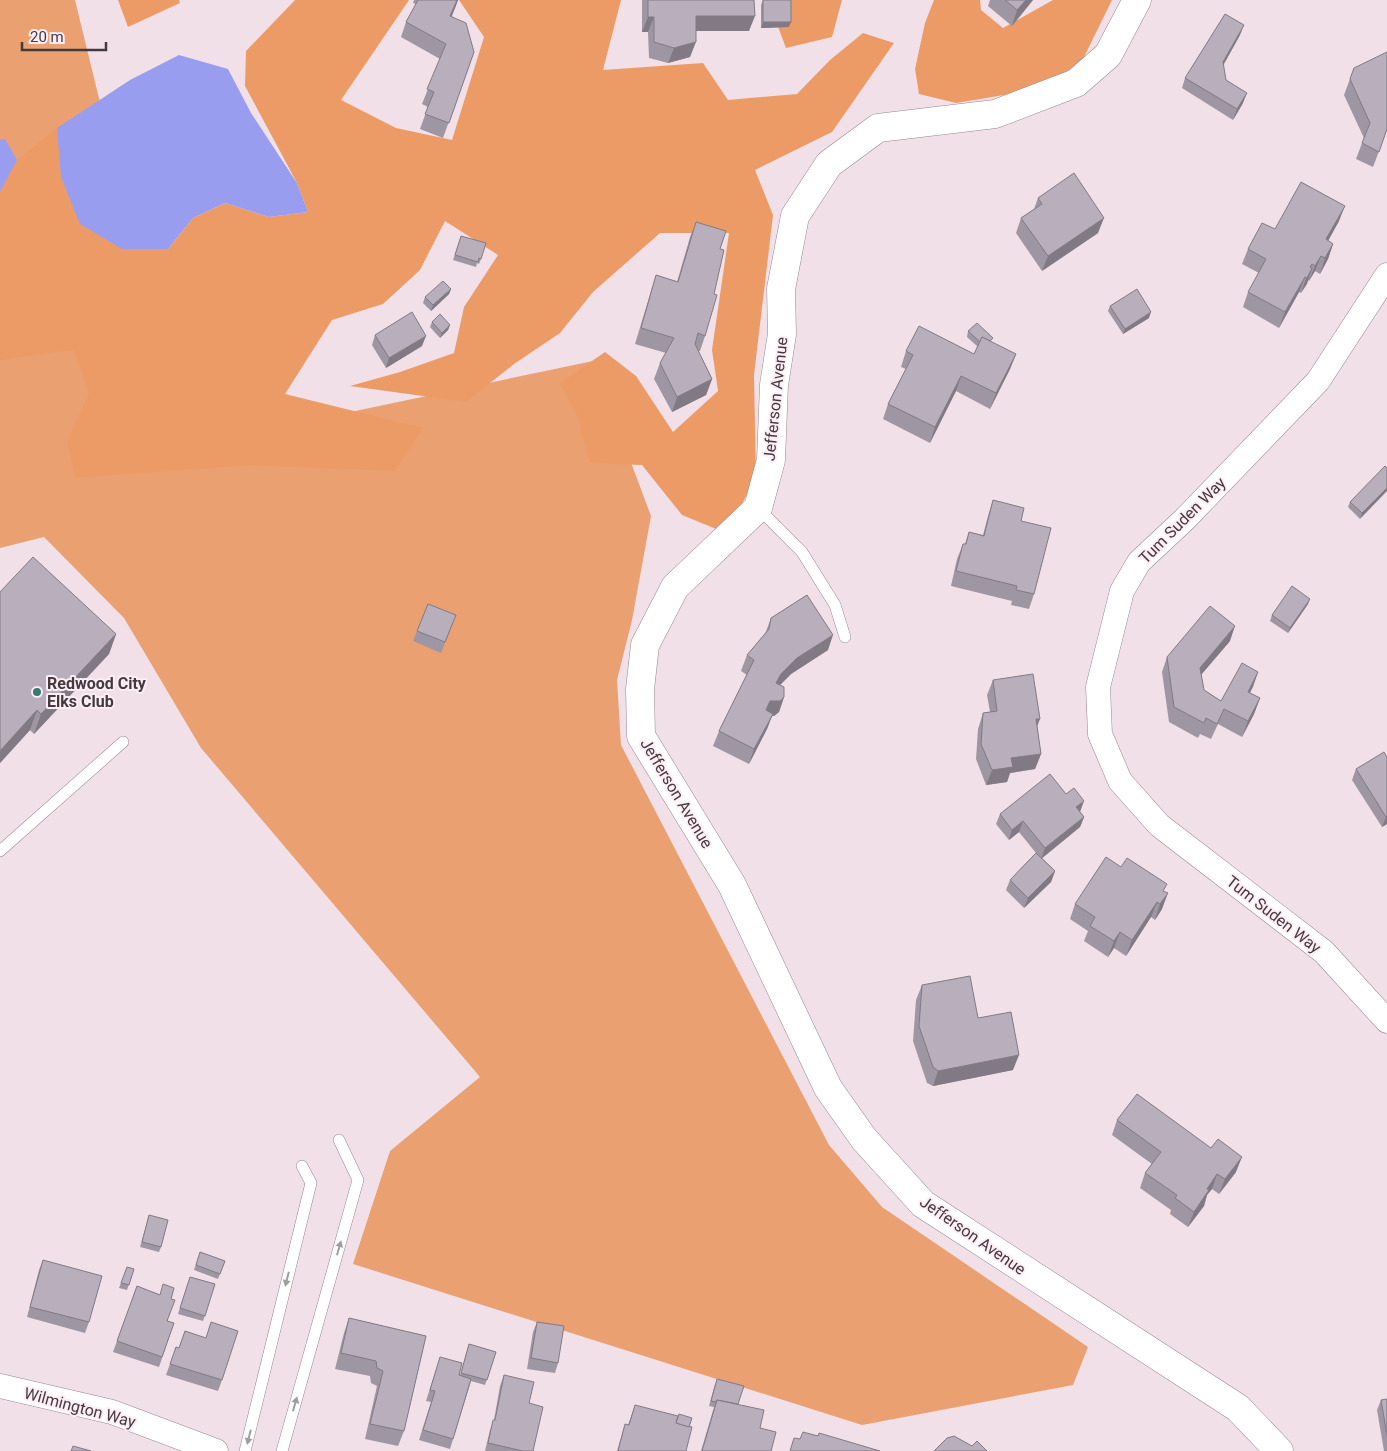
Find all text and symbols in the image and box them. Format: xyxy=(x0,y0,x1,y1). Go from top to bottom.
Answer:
scale bar xyxy=(22,20,106,52)
text: 20 m xyxy=(30,28,64,46)
street label: Jefferson Avenue xyxy=(760,336,791,462)
street label: Tum Suden Way xyxy=(1135,473,1230,568)
place label: Redwood City Elks Club xyxy=(47,674,147,711)
marker: Redwood City Elks Club xyxy=(31,686,43,698)
street label: Jefferson Avenue xyxy=(636,735,717,852)
street label: Tum Suden Way xyxy=(1223,872,1325,957)
street label: Jefferson Avenue xyxy=(916,1192,1029,1279)
one-way arrow xyxy=(336,1240,344,1255)
one-way arrow xyxy=(283,1272,291,1287)
street label: Wilmington Way xyxy=(22,1383,138,1432)
one-way arrow xyxy=(292,1396,300,1411)
one-way arrow xyxy=(245,1430,253,1445)

